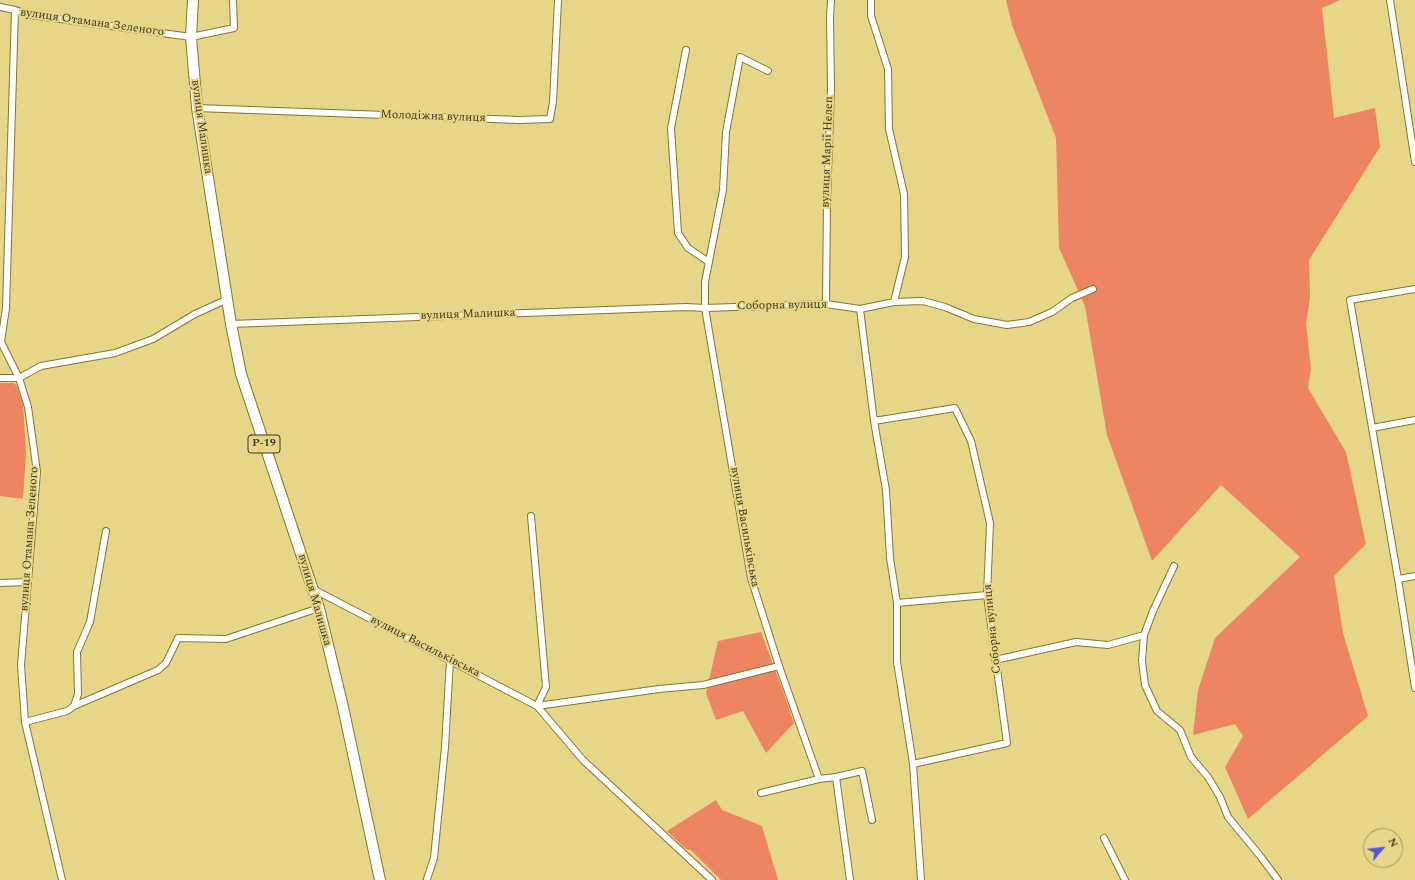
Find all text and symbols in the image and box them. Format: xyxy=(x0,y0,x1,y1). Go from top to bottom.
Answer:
street label: вулиця Отамана Зеленого xyxy=(19,6,165,40)
street label: вулиця Малишка xyxy=(187,79,215,175)
street label: вулиця Марії Нелеп xyxy=(819,96,837,208)
street label: Молодіжна вулиця xyxy=(380,108,486,126)
street label: Соборна вулиця xyxy=(737,298,827,314)
street label: вулиця Малишка xyxy=(420,306,516,324)
road number: Р-19 xyxy=(248,435,280,453)
street label: вулиця Отамана Зеленого xyxy=(18,466,42,612)
street label: вулиця Васильківська xyxy=(726,466,762,588)
street label: вулиця Малишка xyxy=(294,552,334,648)
street label: Соборна вулиця xyxy=(981,583,1005,675)
street label: вулиця Васильківська xyxy=(368,613,482,681)
north arrow xyxy=(1363,828,1403,868)
text: N xyxy=(1384,835,1403,851)

